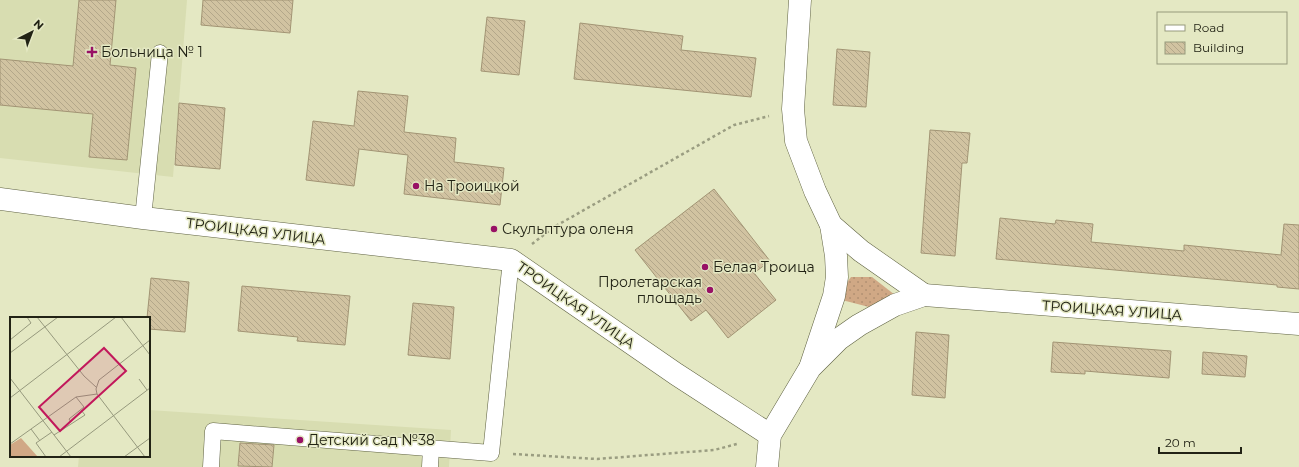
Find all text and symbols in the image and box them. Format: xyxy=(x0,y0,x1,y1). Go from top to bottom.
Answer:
north arrow xyxy=(12,12,52,52)
legend xyxy=(1157,12,1287,64)
text: N xyxy=(31,16,47,33)
text: Road xyxy=(1193,20,1224,35)
text: Building xyxy=(1193,40,1244,55)
place label: Больница № 1 xyxy=(101,43,203,61)
marker: Больница № 1 xyxy=(86,46,98,58)
place label: На Троицкой xyxy=(424,177,520,195)
marker: На Троицкой xyxy=(411,181,421,191)
street label: ТРОИЦКАЯ УЛИЦА xyxy=(185,214,327,249)
place label: Скульптура оленя xyxy=(502,220,634,238)
marker: Скульптура оленя xyxy=(489,224,499,234)
street label: ТРОИЦКАЯ УЛИЦА xyxy=(513,257,639,353)
place label: Белая Троица xyxy=(713,258,815,276)
marker: Белая Троица xyxy=(700,262,710,272)
place label: Пролетарская площадь xyxy=(598,273,702,307)
marker: Пролетарская площадь xyxy=(705,285,715,295)
street label: ТРОИЦКАЯ УЛИЦА xyxy=(1041,296,1183,324)
inset map xyxy=(10,317,150,457)
scale bar xyxy=(1159,429,1241,455)
place label: Детский сад №38 xyxy=(308,431,435,449)
marker: Детский сад №38 xyxy=(295,435,305,445)
text: 20 m xyxy=(1165,435,1196,450)

